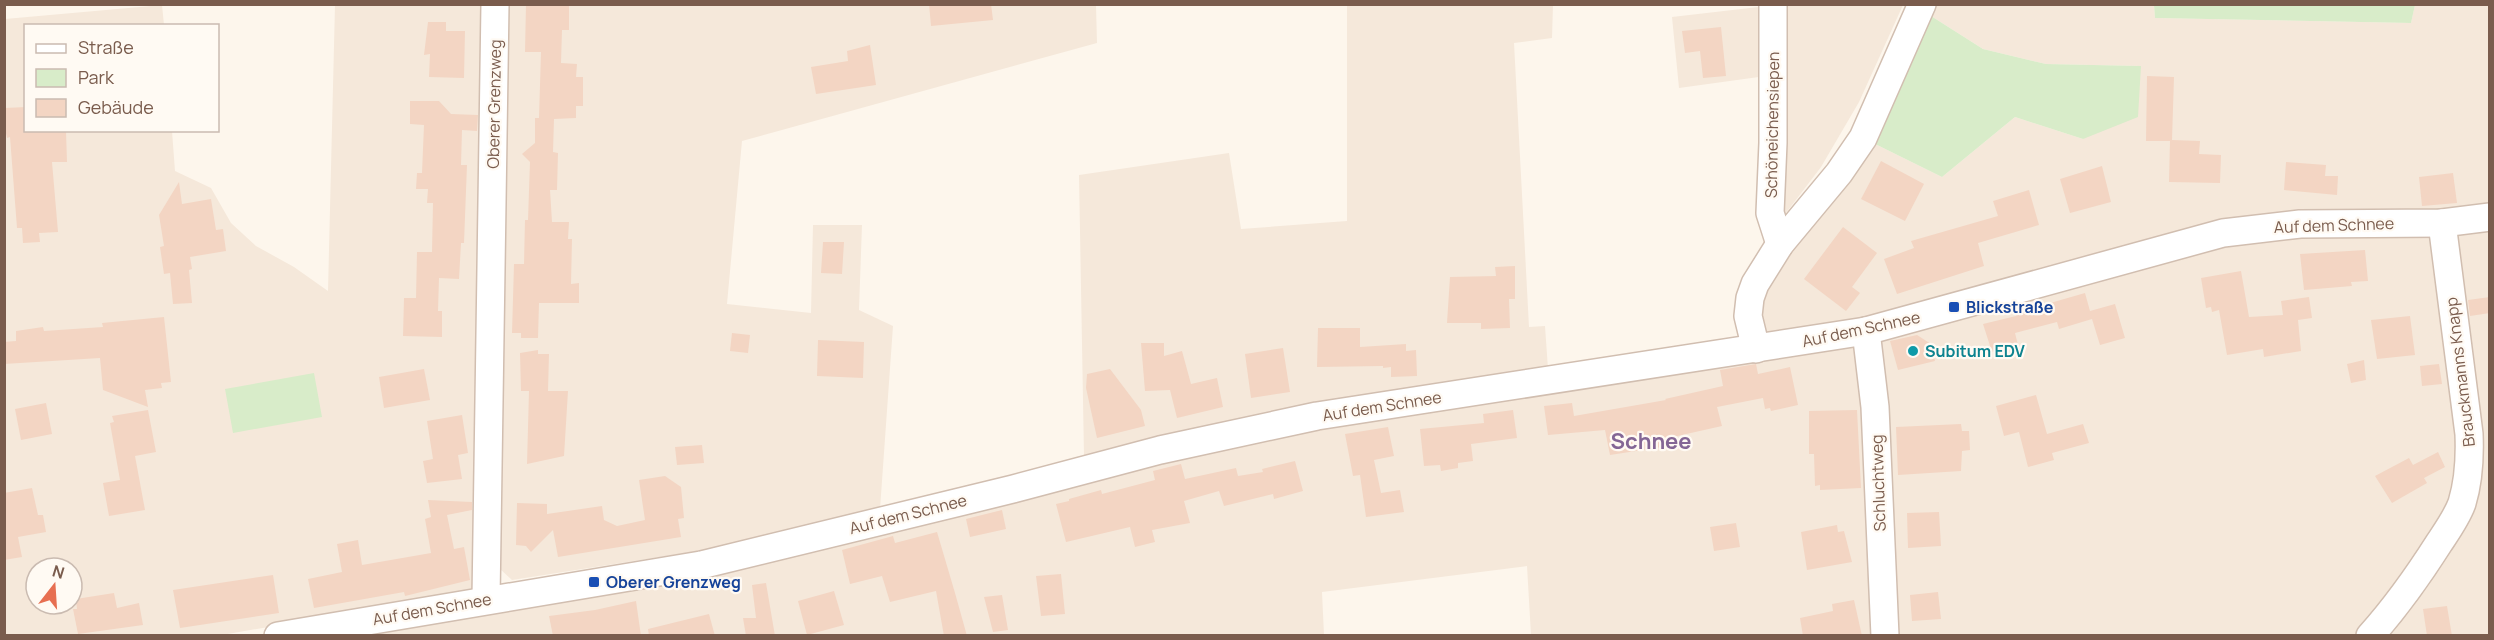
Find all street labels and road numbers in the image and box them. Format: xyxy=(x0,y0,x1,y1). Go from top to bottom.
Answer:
street label: Oberer Grenzweg xyxy=(482,39,506,169)
street label: Schöneichensiepen xyxy=(1760,52,1784,198)
street label: Auf dem Schnee xyxy=(2274,212,2394,238)
street label: Brauckmanns Knapp xyxy=(2440,296,2480,448)
street label: Auf dem Schnee xyxy=(1800,306,1922,352)
street label: Auf dem Schnee xyxy=(1321,386,1443,426)
street label: Schluchtweg xyxy=(1865,434,1891,532)
street label: Auf dem Schnee xyxy=(847,489,969,539)
street label: Auf dem Schnee xyxy=(371,588,493,630)

